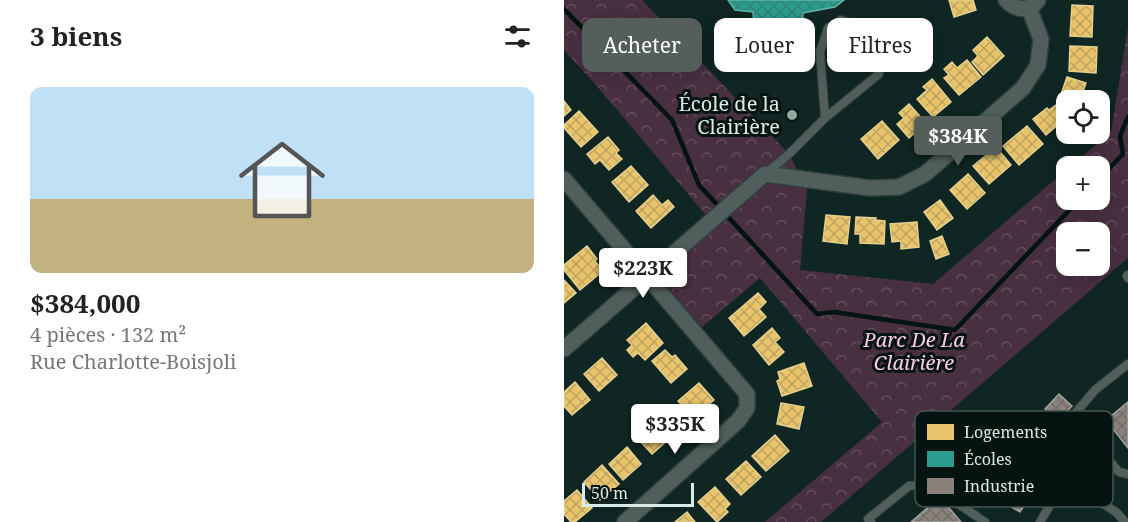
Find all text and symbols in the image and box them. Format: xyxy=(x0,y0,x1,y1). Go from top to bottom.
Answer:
text: 3 biens xyxy=(30,18,122,54)
chip: Acheter xyxy=(582,18,702,72)
chip: Louer xyxy=(714,18,815,72)
chip: Filtres xyxy=(827,18,933,72)
icon: filters xyxy=(501,20,534,53)
place label: École de la Clairière xyxy=(678,90,780,140)
map controls xyxy=(1056,90,1110,276)
button: locate xyxy=(1056,90,1110,144)
marker: École de la Clairière xyxy=(785,108,799,122)
pin: $384K xyxy=(916,116,1000,167)
text: $384K xyxy=(928,122,988,149)
icon: home xyxy=(228,126,336,234)
button: + xyxy=(1056,156,1110,210)
button: − xyxy=(1056,222,1110,276)
pin: $223K xyxy=(601,248,685,299)
text: $223K xyxy=(613,254,673,281)
text: $384,000 xyxy=(30,285,140,321)
text: 4 pièces · 132 m² xyxy=(30,321,186,348)
park label: Parc De La Clairière xyxy=(862,326,965,376)
text: Rue Charlotte-Boisjoli xyxy=(30,348,236,375)
pin: $335K xyxy=(633,404,717,455)
text: $335K xyxy=(645,410,705,437)
legend xyxy=(915,411,1113,507)
text: Logements xyxy=(964,421,1047,443)
text: Écoles xyxy=(964,448,1012,470)
text: Industrie xyxy=(964,475,1034,497)
scale bar xyxy=(582,480,694,508)
text: 50 m xyxy=(591,482,628,504)

